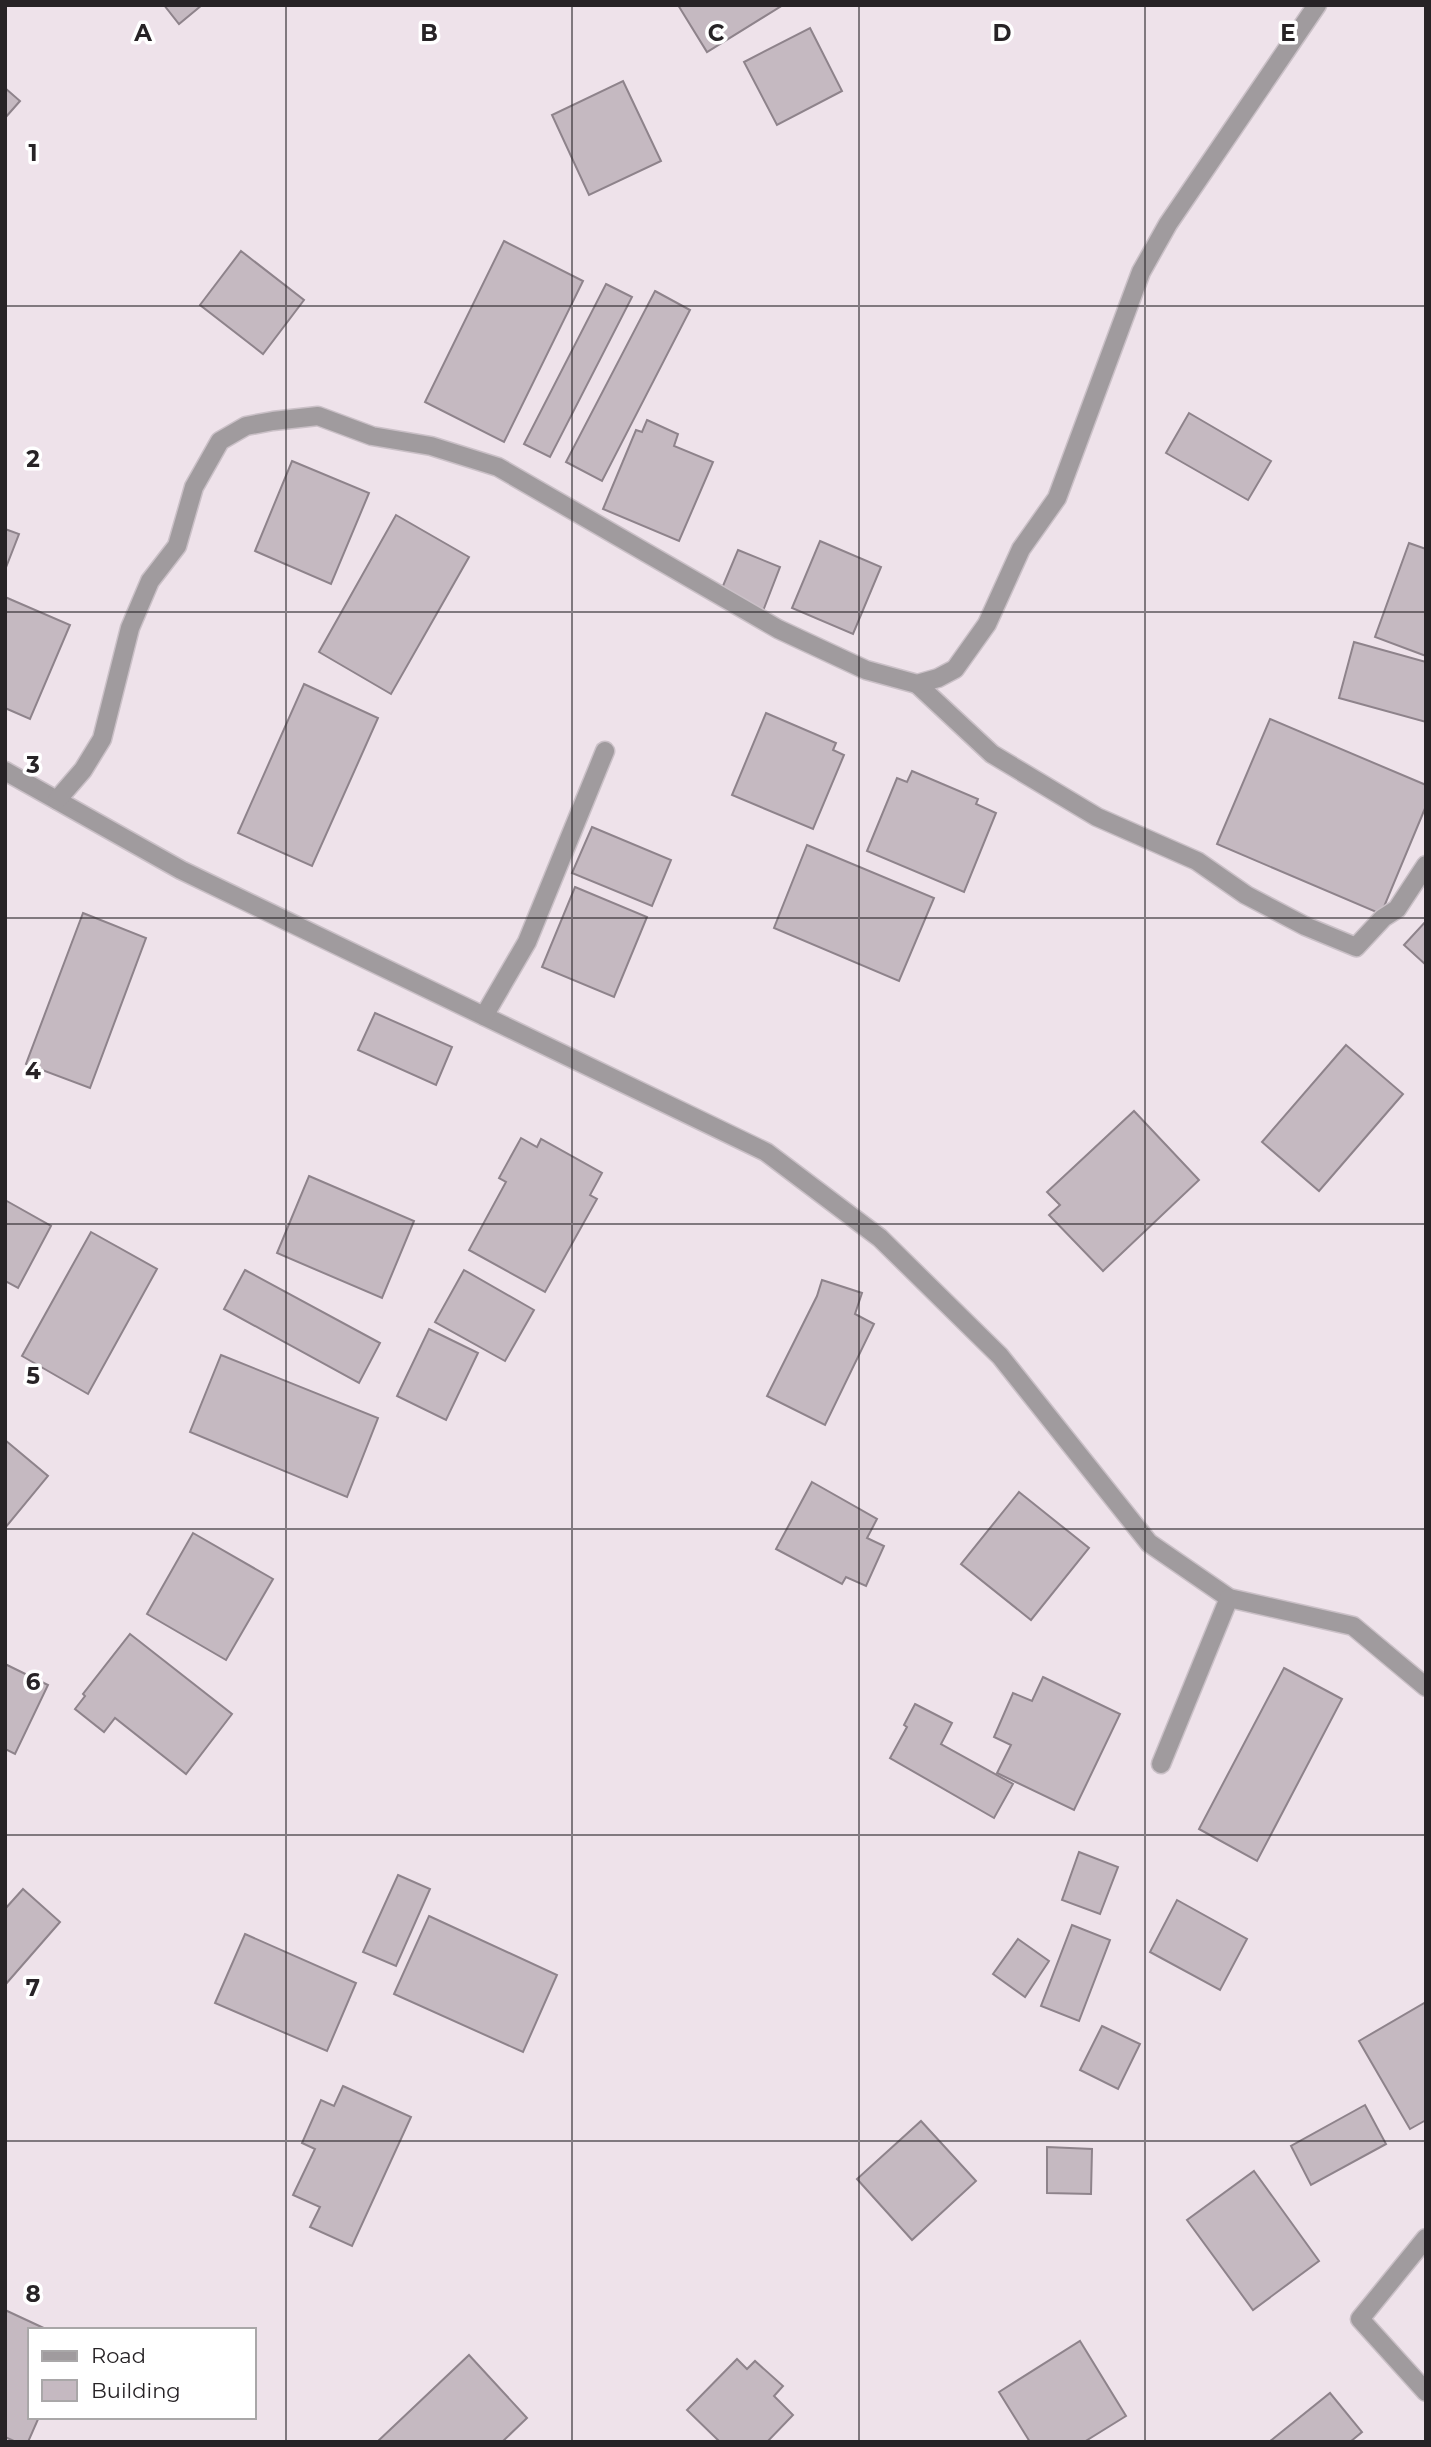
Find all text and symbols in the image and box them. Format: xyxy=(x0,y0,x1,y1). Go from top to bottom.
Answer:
text: A xyxy=(133,19,152,47)
text: B xyxy=(420,19,438,47)
text: C xyxy=(708,19,725,47)
text: D xyxy=(993,19,1012,47)
text: E xyxy=(1280,19,1296,47)
text: 1 xyxy=(28,139,38,167)
text: 2 xyxy=(26,445,40,473)
text: 3 xyxy=(25,751,40,779)
text: 4 xyxy=(25,1057,41,1085)
text: 5 xyxy=(26,1362,40,1390)
text: 6 xyxy=(26,1668,41,1696)
text: 7 xyxy=(26,1974,40,2002)
text: 8 xyxy=(25,2280,41,2308)
legend xyxy=(28,2328,256,2419)
text: Road xyxy=(91,2343,146,2368)
text: Building xyxy=(91,2378,181,2403)

